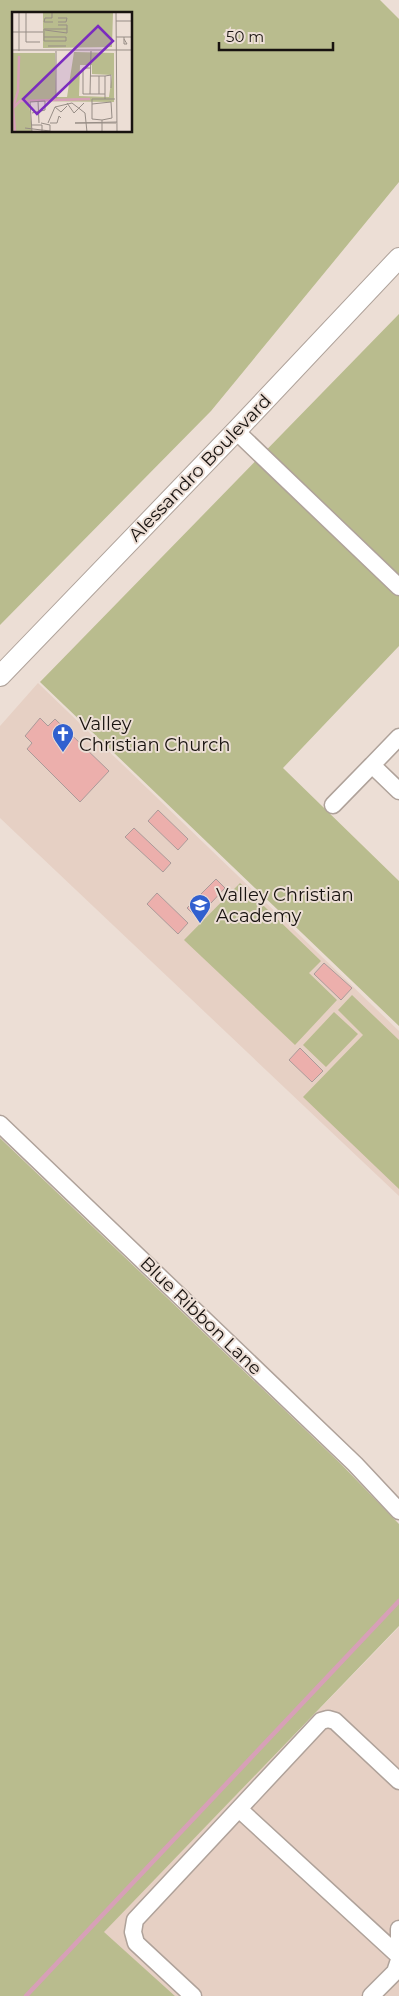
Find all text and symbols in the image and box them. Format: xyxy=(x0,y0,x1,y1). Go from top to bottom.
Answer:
inset map xyxy=(12,12,132,132)
scale bar xyxy=(219,20,333,52)
text: 50 m xyxy=(226,27,264,46)
street label: Alessandro Boulevard xyxy=(124,390,276,546)
place label: Valley Christian Church xyxy=(79,713,230,756)
church icon: Valley Christian Church xyxy=(51,722,75,753)
place label: Valley Christian Academy xyxy=(216,884,354,927)
school or university icon: Valley Christian Academy xyxy=(188,893,212,924)
street label: Blue Ribbon Lane xyxy=(136,1252,267,1380)

